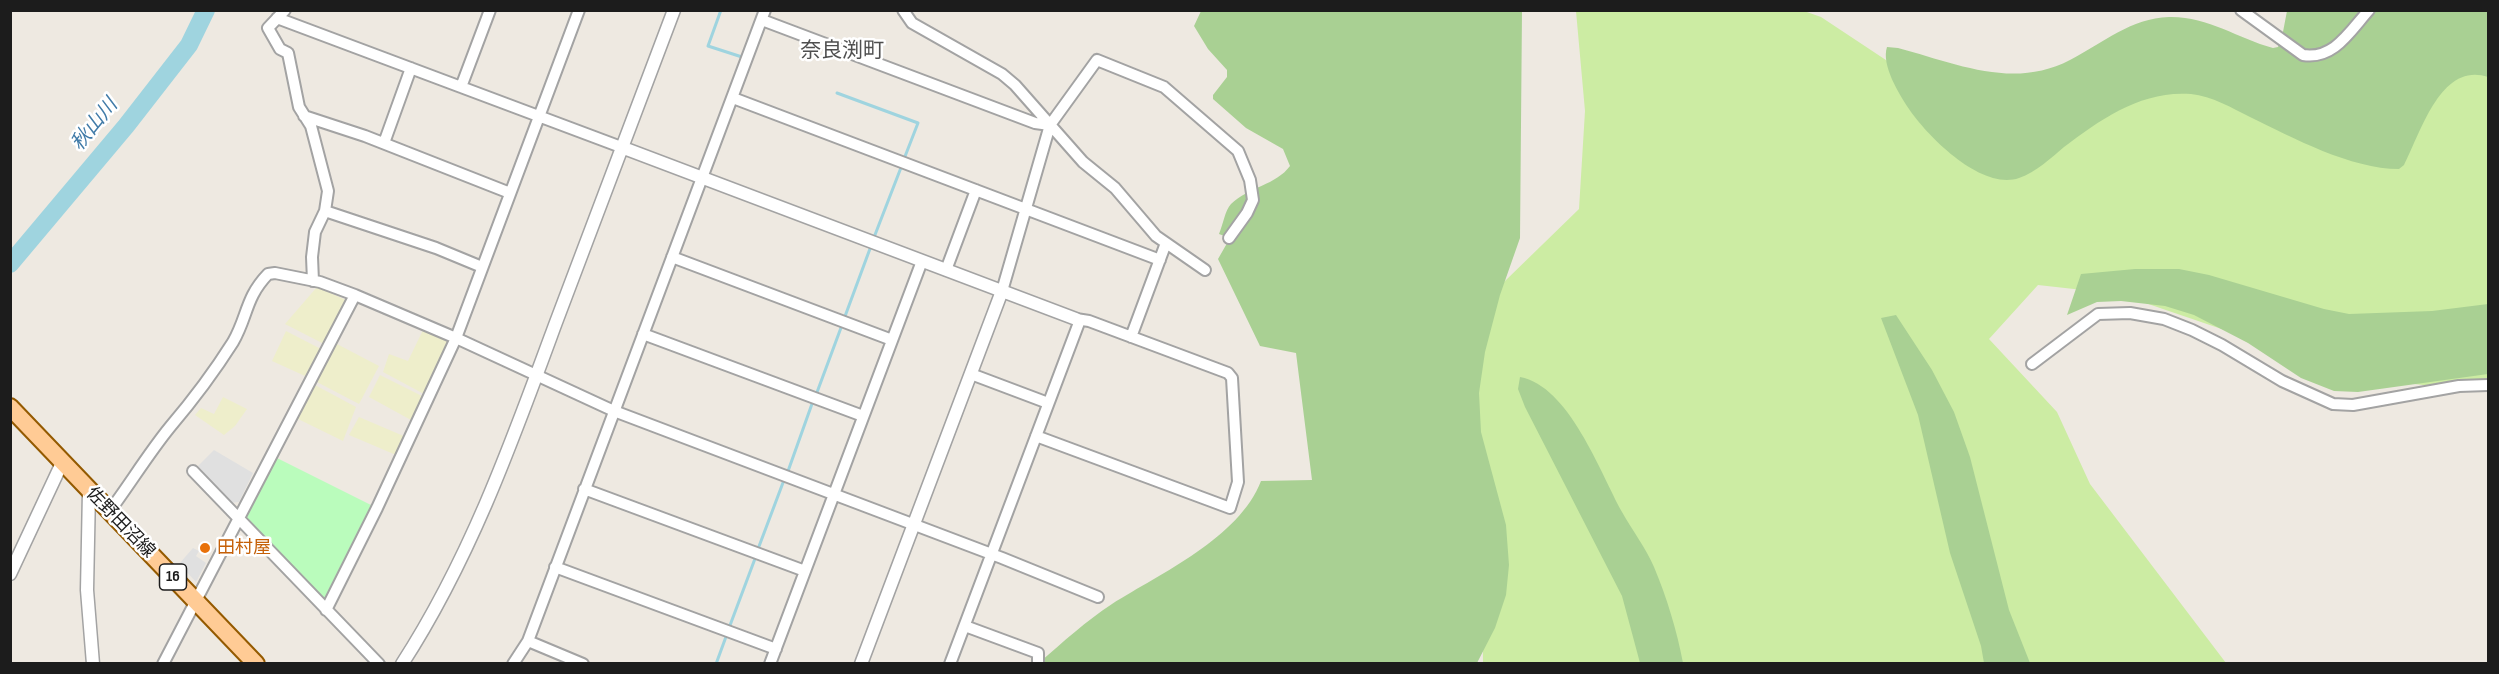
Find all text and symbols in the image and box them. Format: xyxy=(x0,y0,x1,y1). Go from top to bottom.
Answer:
district label: 奈良渕町 xyxy=(800,39,884,65)
water label: 秋山川 xyxy=(67,94,123,156)
street label: 佐野田沼線 xyxy=(81,483,159,563)
place label: 田村屋 xyxy=(217,537,271,559)
marker: 田村屋 xyxy=(198,541,212,555)
road number: 16 xyxy=(160,564,186,590)

